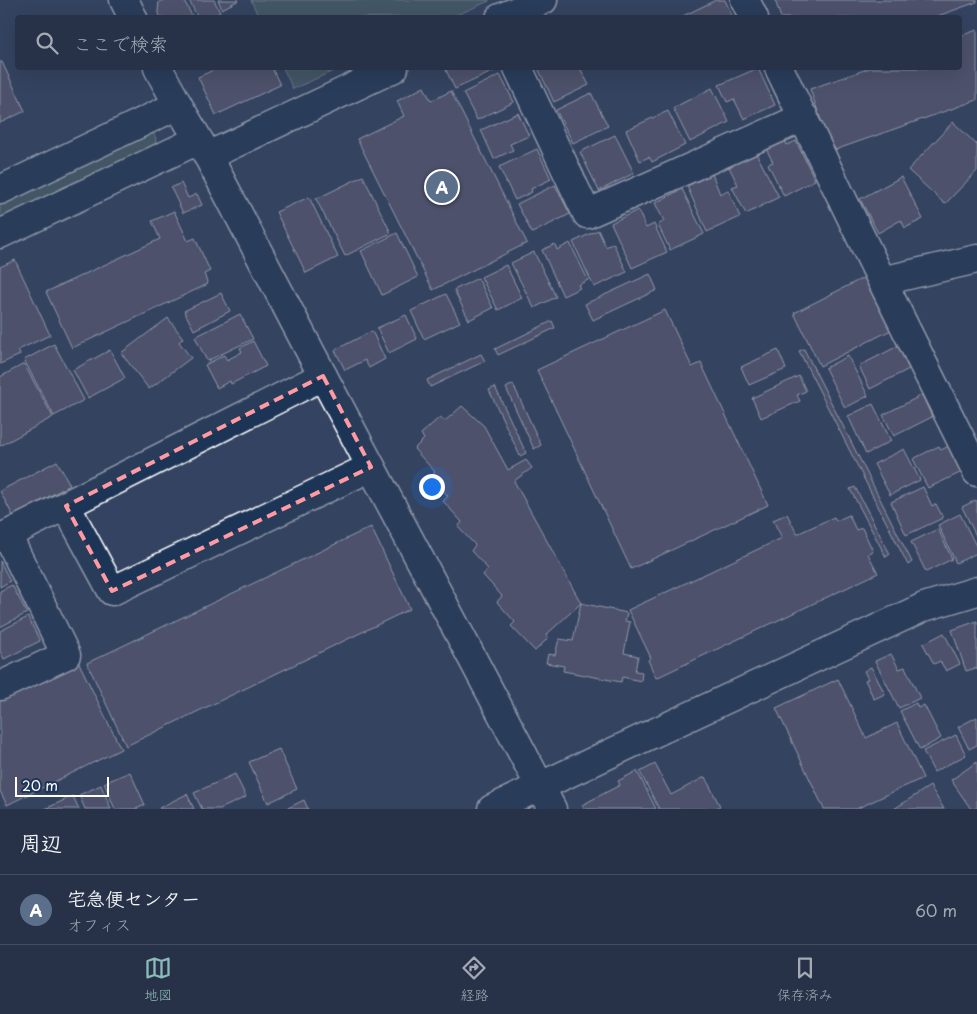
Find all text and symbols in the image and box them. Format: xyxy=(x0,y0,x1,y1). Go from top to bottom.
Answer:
search box xyxy=(15,15,962,70)
icon: search xyxy=(33,29,61,57)
text: ここで検索 xyxy=(73,29,168,57)
pin: A xyxy=(426,168,458,206)
your location xyxy=(419,474,445,500)
scale bar xyxy=(15,774,109,797)
text: 20 m xyxy=(22,775,58,796)
text: 周辺 xyxy=(20,826,62,858)
text: 宅急便センター xyxy=(67,884,200,912)
text: A xyxy=(30,898,42,922)
text: 60 m xyxy=(915,898,957,922)
text: オフィス xyxy=(67,912,131,936)
tab: 地図 xyxy=(144,954,172,1005)
tab: 経路 xyxy=(460,954,488,1005)
tab: 保存済み xyxy=(777,954,833,1005)

